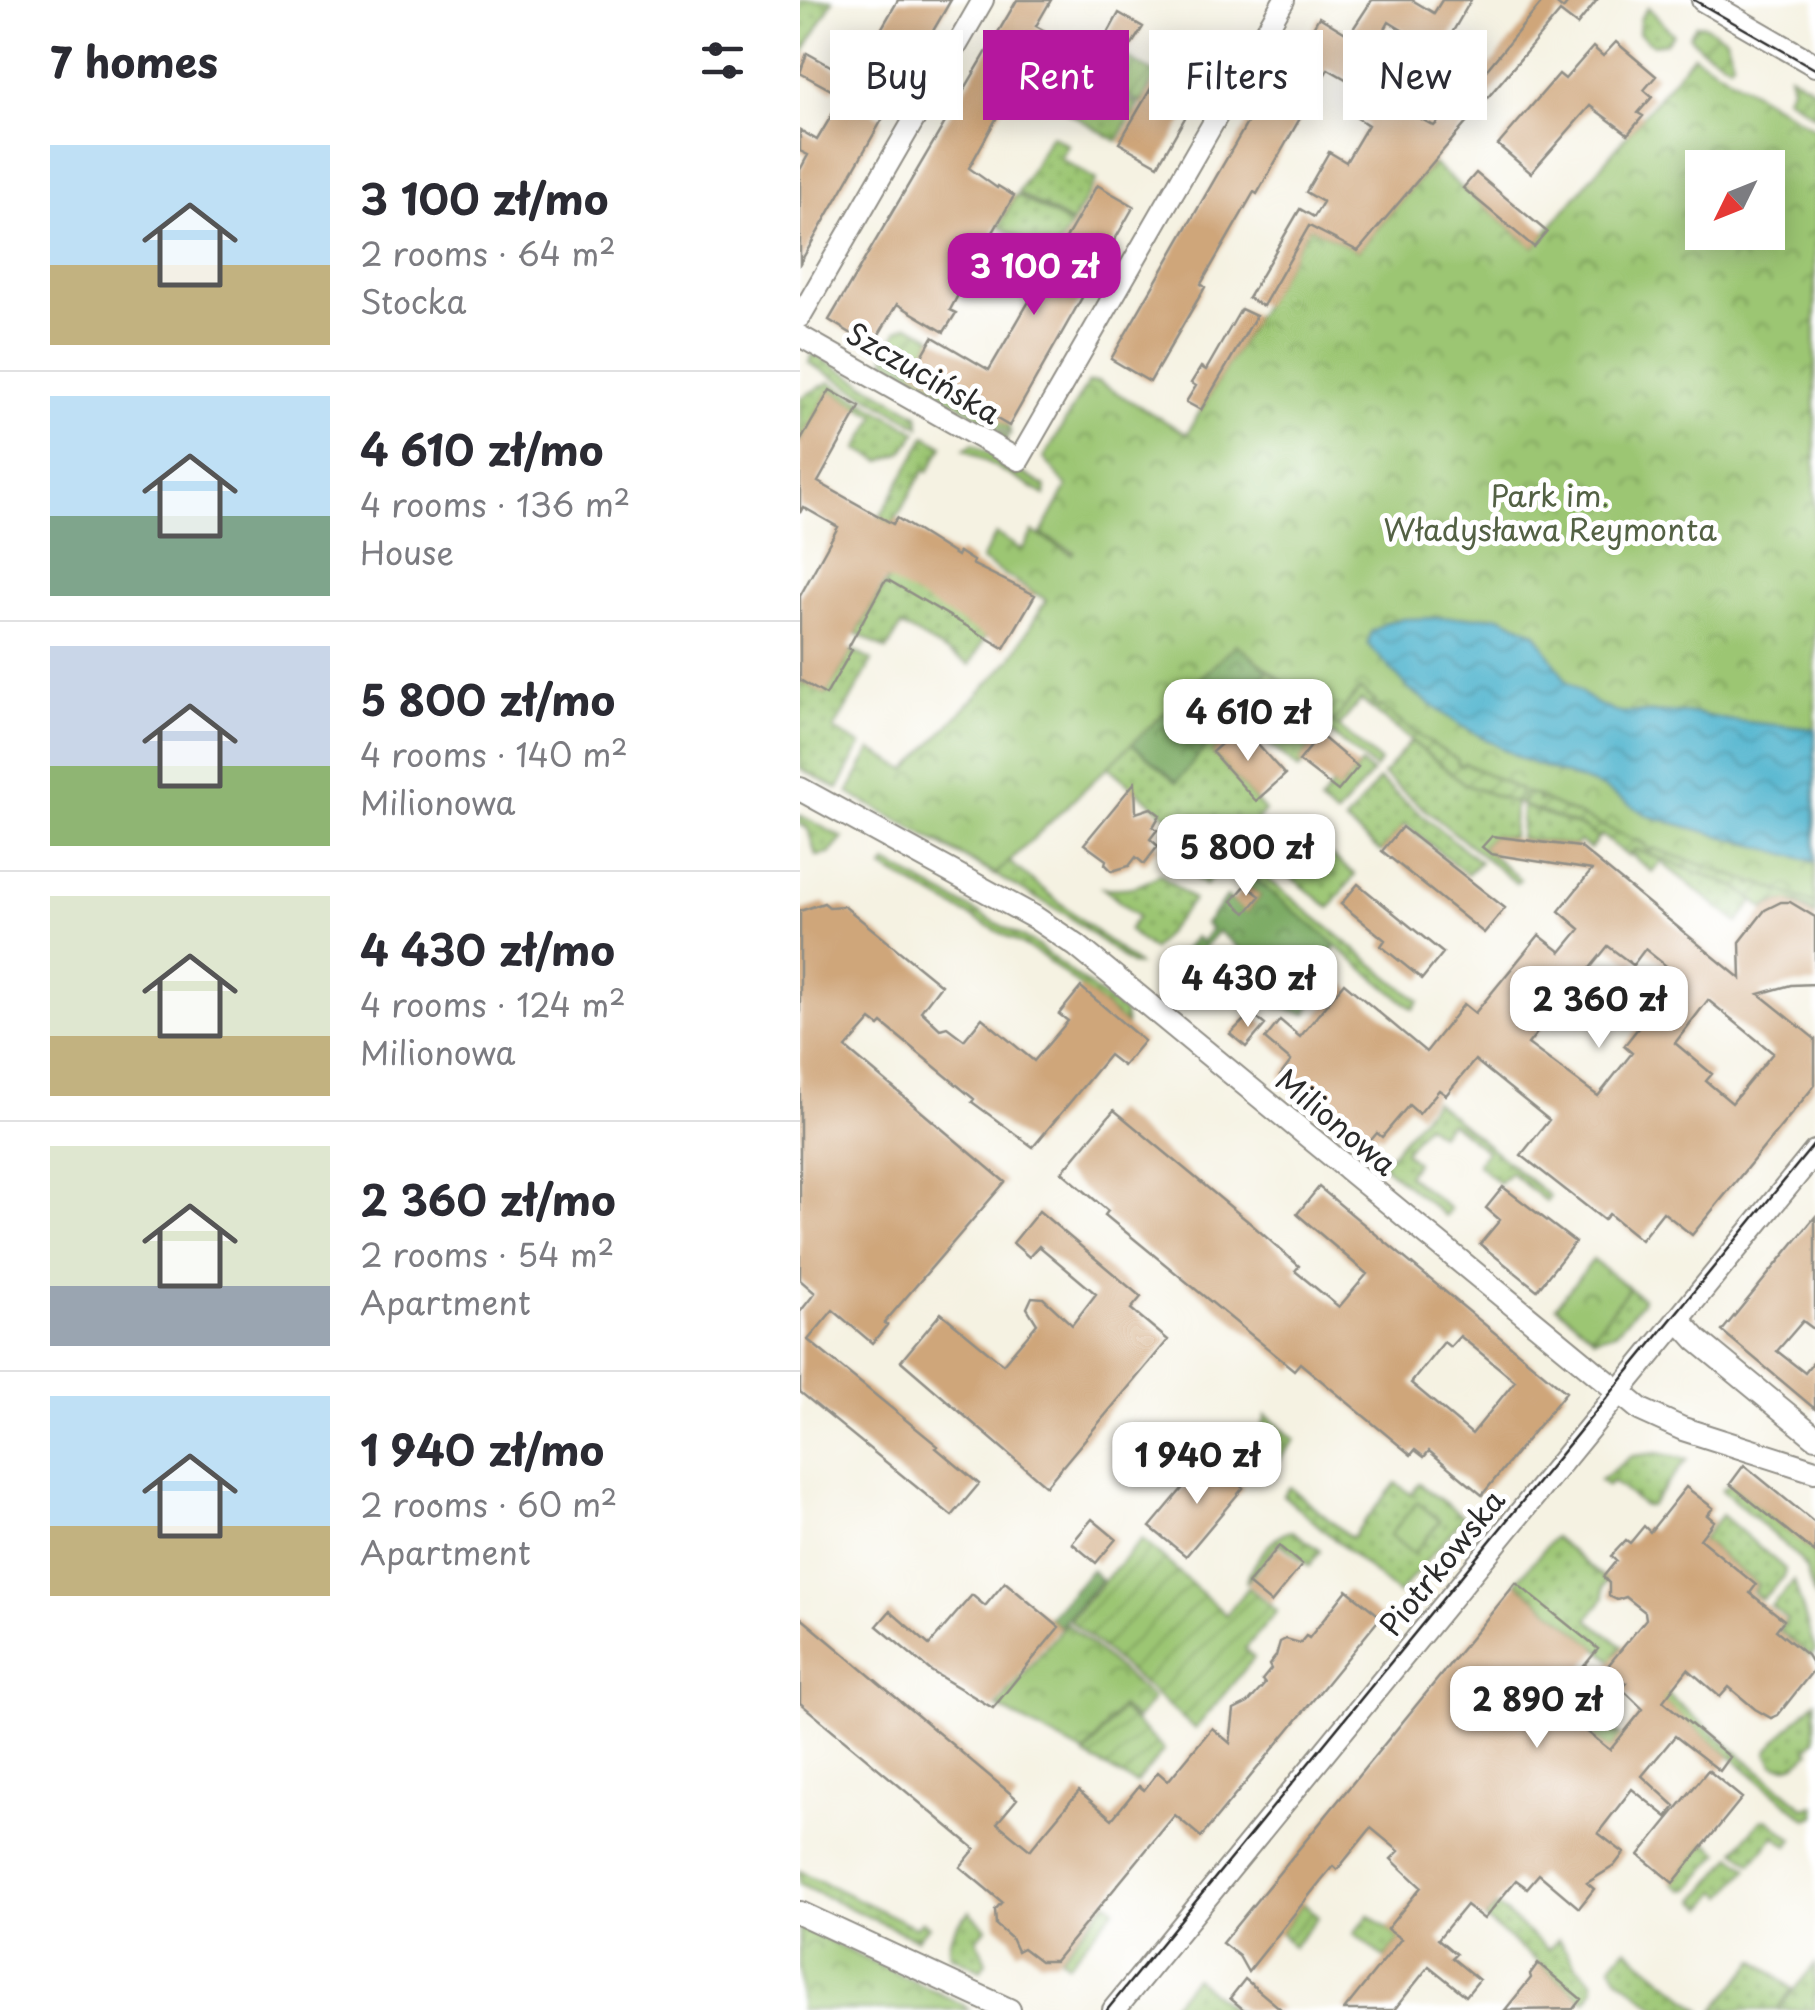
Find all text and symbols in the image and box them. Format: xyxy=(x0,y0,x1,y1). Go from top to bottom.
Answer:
text: 7 homes xyxy=(50,29,218,92)
chip: Buy xyxy=(830,30,963,120)
chip: Rent xyxy=(983,30,1129,120)
chip: Filters xyxy=(1149,30,1323,120)
chip: New xyxy=(1343,30,1487,120)
icon: filters xyxy=(695,33,750,88)
north arrow xyxy=(1685,150,1785,250)
map controls xyxy=(1685,150,1785,250)
text: 3 100 zł/mo xyxy=(360,166,608,229)
icon: home xyxy=(130,185,250,305)
text: 2 rooms · 64 m² xyxy=(360,229,616,277)
pin: 3 100 zł xyxy=(931,233,1137,318)
text: 3 100 zł xyxy=(970,241,1098,289)
text: Stocka xyxy=(360,277,466,325)
street label: Szczucińska xyxy=(839,310,1010,434)
text: 4 610 zł/mo xyxy=(360,417,603,480)
icon: home xyxy=(130,436,250,556)
park label: Park im. Władysława Reymonta xyxy=(1383,472,1717,551)
text: 4 rooms · 136 m² xyxy=(360,480,630,528)
text: House xyxy=(360,528,454,576)
text: 5 800 zł/mo xyxy=(360,667,615,730)
pin: 4 610 zł xyxy=(1145,679,1351,764)
icon: home xyxy=(130,686,250,806)
text: 4 610 zł xyxy=(1186,687,1310,735)
text: 4 rooms · 140 m² xyxy=(360,730,628,778)
text: Milionowa xyxy=(360,778,515,826)
pin: 5 800 zł xyxy=(1143,814,1349,899)
text: 5 800 zł xyxy=(1179,822,1313,870)
text: 4 430 zł/mo xyxy=(360,917,615,980)
icon: home xyxy=(130,936,250,1056)
pin: 4 430 zł xyxy=(1145,945,1351,1030)
text: 4 430 zł xyxy=(1181,953,1315,1001)
pin: 2 360 zł xyxy=(1496,966,1702,1051)
text: 2 360 zł xyxy=(1532,974,1666,1022)
text: 4 rooms · 124 m² xyxy=(360,980,626,1028)
text: Milionowa xyxy=(360,1028,515,1076)
street label: Milionowa xyxy=(1267,1057,1408,1185)
text: 2 360 zł/mo xyxy=(360,1167,616,1230)
icon: home xyxy=(130,1186,250,1306)
text: 2 rooms · 54 m² xyxy=(360,1230,614,1278)
text: Apartment xyxy=(360,1278,531,1326)
text: 1 940 zł/mo xyxy=(360,1417,604,1480)
pin: 1 940 zł xyxy=(1094,1422,1300,1507)
text: 1 940 zł xyxy=(1134,1430,1260,1478)
icon: home xyxy=(130,1436,250,1556)
street label: Piotrkowska xyxy=(1368,1478,1515,1645)
text: 2 rooms · 60 m² xyxy=(360,1480,617,1528)
text: Apartment xyxy=(360,1528,531,1576)
pin: 2 890 zł xyxy=(1434,1666,1640,1751)
text: 2 890 zł xyxy=(1472,1674,1602,1722)

